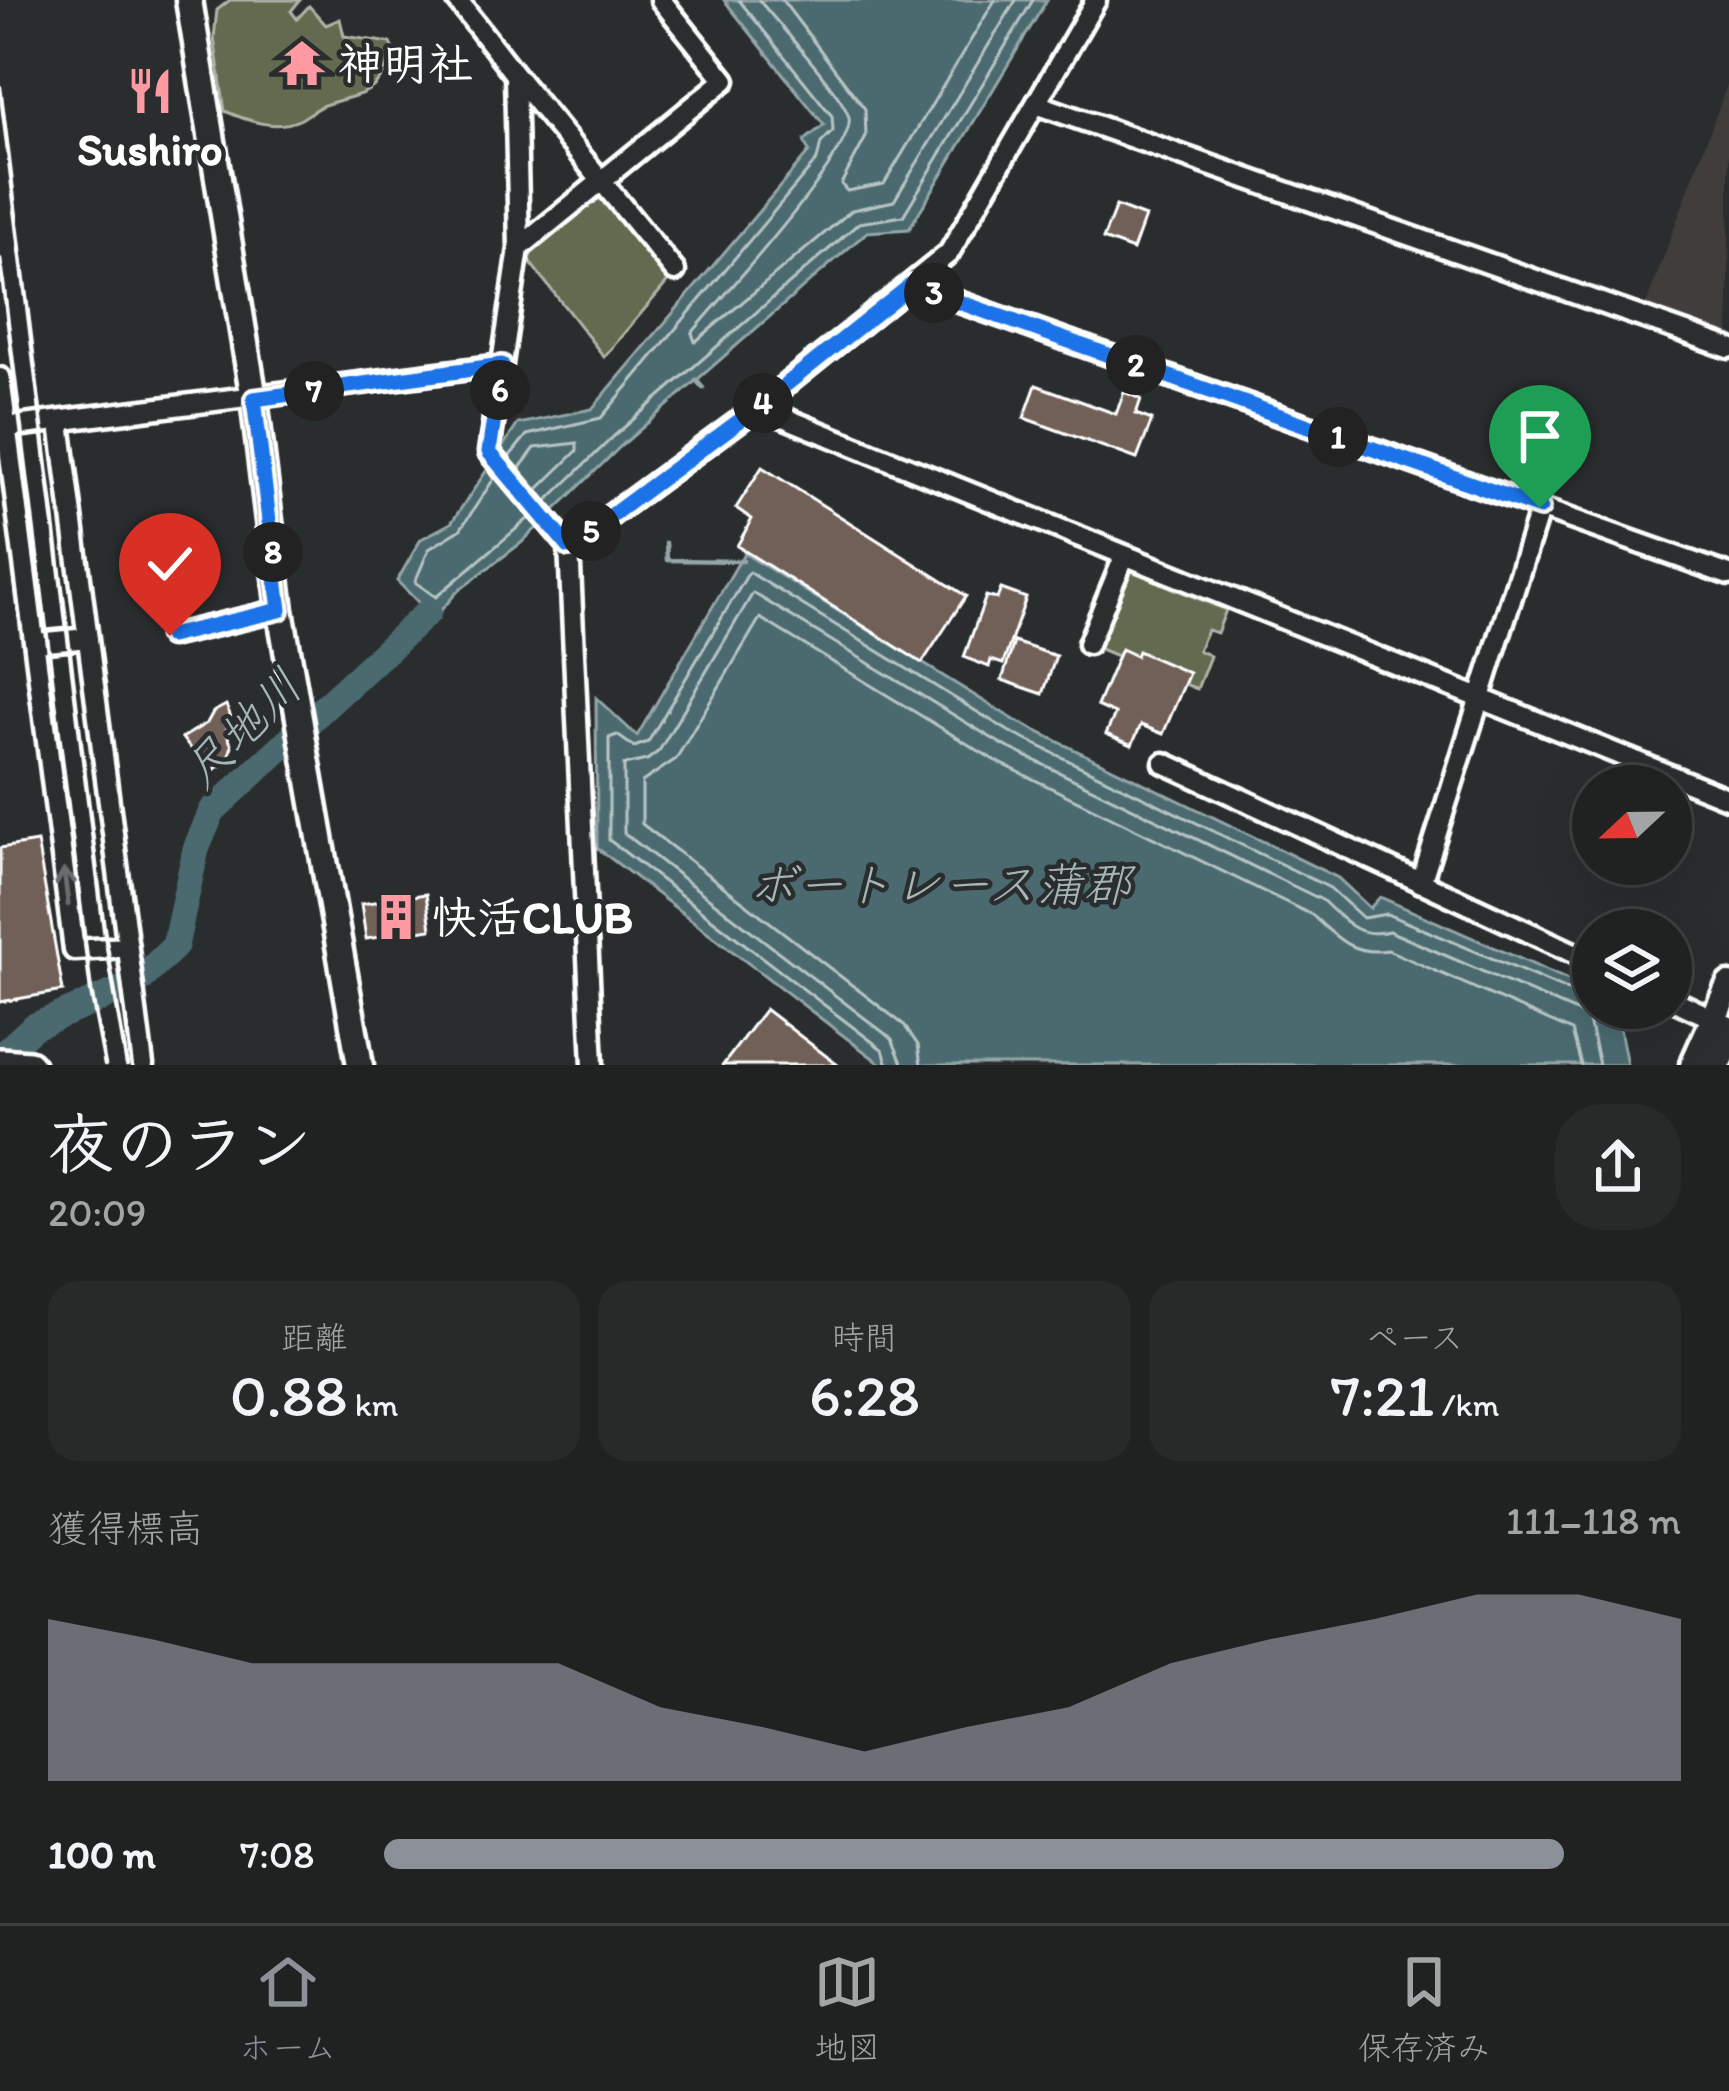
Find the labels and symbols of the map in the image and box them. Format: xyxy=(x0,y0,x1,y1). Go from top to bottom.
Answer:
place label: 神明社 xyxy=(338,36,473,90)
temple icon: 神明社 xyxy=(277,38,327,88)
restaurant icon: Sushiro xyxy=(125,66,175,116)
place label: Sushiro xyxy=(77,122,223,176)
pin: 3 xyxy=(904,263,964,323)
pin: 2 xyxy=(1106,335,1166,395)
pin: 6 xyxy=(470,360,530,420)
pin: 7 xyxy=(284,361,344,421)
pin: 4 xyxy=(733,373,793,433)
pin xyxy=(1489,385,1591,508)
pin: 1 xyxy=(1308,407,1368,467)
pin: 5 xyxy=(561,501,621,561)
pin xyxy=(119,513,221,636)
pin: 8 xyxy=(243,522,303,582)
water label: 尺地川 xyxy=(171,657,313,799)
north arrow xyxy=(1572,765,1692,885)
water label: ボートレース蒲郡 xyxy=(748,855,1137,913)
one-way arrow xyxy=(55,868,77,907)
place label: 快活CLUB xyxy=(432,890,633,944)
building icon: 快活CLUB xyxy=(371,892,421,942)

